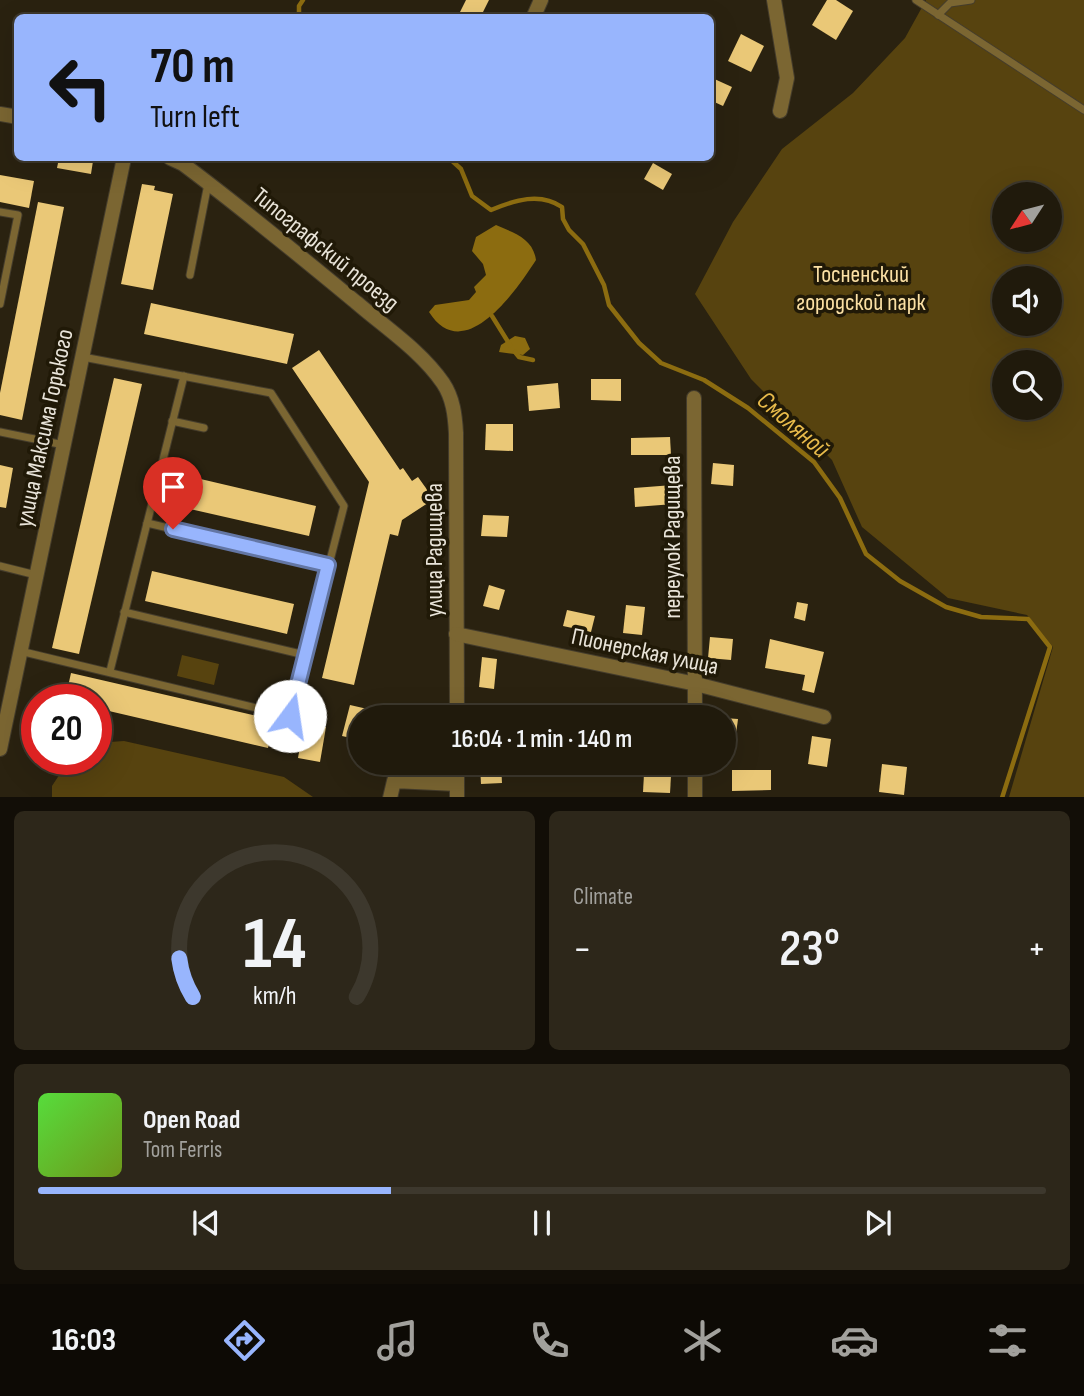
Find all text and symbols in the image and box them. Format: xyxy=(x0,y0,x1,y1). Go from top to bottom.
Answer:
text: 70 m xyxy=(150,38,235,97)
icon: left xyxy=(35,42,126,133)
text: Turn left xyxy=(150,98,240,137)
street label: Типографский проезд xyxy=(247,181,405,317)
north arrow xyxy=(992,182,1062,252)
map controls xyxy=(992,182,1062,420)
park label: Тосненский городской парк xyxy=(796,260,927,317)
button: sound xyxy=(992,266,1062,336)
street label: улица Максима Горького xyxy=(9,327,80,530)
button: search xyxy=(992,350,1062,420)
water label: Смоляной xyxy=(750,385,836,465)
street label: переулок Радищева xyxy=(658,455,687,619)
pin xyxy=(143,457,203,529)
icon: arrive xyxy=(154,468,192,506)
street label: улица Радищева xyxy=(420,483,449,617)
street label: Пионерская улица xyxy=(569,622,721,681)
position arrow xyxy=(253,679,327,753)
speed limit sign: 20 xyxy=(21,684,112,775)
text: 16:04 · 1 min · 140 m xyxy=(452,724,632,755)
text: Climate xyxy=(573,883,633,911)
text: 14 xyxy=(243,901,306,989)
text: 23° xyxy=(779,918,840,981)
text: − xyxy=(573,927,592,972)
text: + xyxy=(1027,927,1046,972)
text: km/h xyxy=(253,980,296,1011)
text: Open Road xyxy=(143,1105,240,1136)
text: Tom Ferris xyxy=(143,1136,222,1164)
icon: previous xyxy=(187,1204,225,1242)
icon: pause xyxy=(523,1204,561,1242)
icon: next xyxy=(859,1204,897,1242)
icon: directions xyxy=(220,1316,269,1365)
icon: music xyxy=(373,1316,422,1365)
icon: phone xyxy=(525,1316,574,1365)
icon: climate xyxy=(678,1316,727,1365)
icon: car xyxy=(830,1316,879,1365)
icon: filters xyxy=(983,1316,1032,1365)
text: 16:03 xyxy=(52,1321,116,1360)

